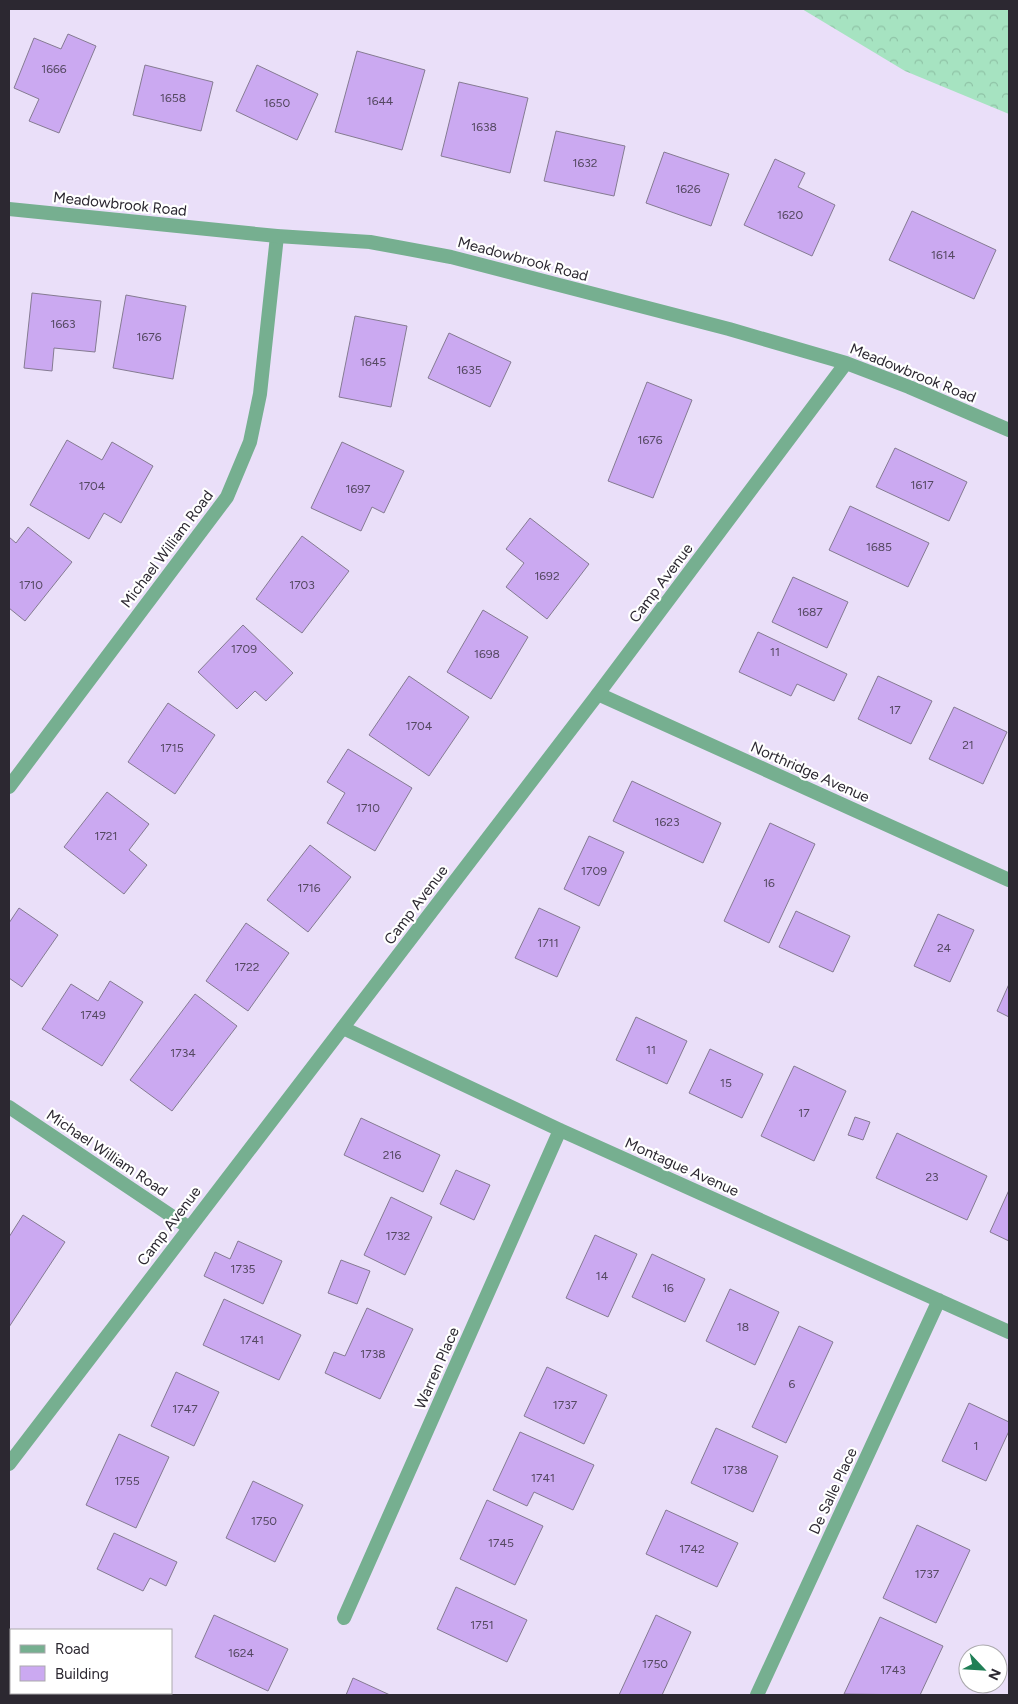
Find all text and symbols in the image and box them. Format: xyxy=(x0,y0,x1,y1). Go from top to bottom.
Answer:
house number: 1666 xyxy=(41,62,67,76)
house number: 1658 xyxy=(160,91,186,105)
house number: 1644 xyxy=(367,94,394,108)
house number: 1650 xyxy=(264,96,290,110)
house number: 1638 xyxy=(471,120,497,134)
house number: 1632 xyxy=(573,156,597,170)
house number: 1626 xyxy=(675,182,701,196)
street label: Meadowbrook Road xyxy=(52,188,188,220)
house number: 1620 xyxy=(777,208,803,222)
street label: Meadowbrook Road xyxy=(456,233,590,285)
house number: 1614 xyxy=(931,248,956,262)
house number: 1663 xyxy=(50,317,76,331)
house number: 1676 xyxy=(137,330,162,344)
street label: Meadowbrook Road xyxy=(847,339,979,407)
house number: 1645 xyxy=(360,355,386,369)
house number: 1635 xyxy=(456,363,482,377)
house number: 1676 xyxy=(638,433,663,447)
house number: 1617 xyxy=(910,478,934,492)
house number: 1704 xyxy=(79,479,106,493)
house number: 1697 xyxy=(346,482,371,496)
street label: Michael William Road xyxy=(117,487,217,611)
street label: Camp Avenue xyxy=(625,540,697,626)
house number: 1685 xyxy=(866,540,892,554)
house number: 1692 xyxy=(534,569,560,583)
house number: 1710 xyxy=(19,578,43,592)
house number: 1703 xyxy=(289,578,315,592)
house number: 1687 xyxy=(797,605,823,619)
house number: 1709 xyxy=(231,642,257,656)
house number: 11 xyxy=(770,645,780,659)
house number: 1698 xyxy=(474,647,500,661)
house number: 17 xyxy=(889,703,901,717)
house number: 1704 xyxy=(406,719,433,733)
street label: Northridge Avenue xyxy=(748,738,872,806)
house number: 21 xyxy=(962,738,974,752)
house number: 1715 xyxy=(160,741,184,755)
house number: 1710 xyxy=(356,801,380,815)
house number: 1623 xyxy=(655,815,679,829)
house number: 1721 xyxy=(94,829,118,843)
street label: Camp Avenue xyxy=(380,862,452,948)
house number: 1709 xyxy=(581,864,607,878)
house number: 16 xyxy=(763,876,775,890)
house number: 1716 xyxy=(297,881,321,895)
house number: 1711 xyxy=(537,936,559,950)
house number: 24 xyxy=(937,941,952,955)
house number: 1722 xyxy=(235,960,259,974)
house number: 1749 xyxy=(80,1008,106,1022)
house number: 11 xyxy=(646,1043,656,1057)
house number: 1734 xyxy=(170,1046,196,1060)
house number: 15 xyxy=(720,1076,732,1090)
street label: Michael William Road xyxy=(43,1106,171,1200)
house number: 17 xyxy=(798,1106,810,1120)
street label: Montague Avenue xyxy=(622,1134,742,1200)
house number: 216 xyxy=(383,1148,401,1162)
house number: 23 xyxy=(925,1170,939,1184)
street label: Camp Avenue xyxy=(133,1183,205,1269)
house number: 1732 xyxy=(386,1229,410,1243)
house number: 1735 xyxy=(231,1262,256,1276)
house number: 14 xyxy=(596,1269,609,1283)
house number: 16 xyxy=(662,1281,674,1295)
house number: 18 xyxy=(737,1320,749,1334)
street label: Warren Place xyxy=(411,1324,463,1412)
house number: 1741 xyxy=(240,1333,264,1347)
house number: 1738 xyxy=(360,1347,386,1361)
house number: 6 xyxy=(789,1377,796,1391)
house number: 1737 xyxy=(553,1398,578,1412)
house number: 1747 xyxy=(172,1402,198,1416)
house number: 1 xyxy=(974,1439,978,1453)
street label: De Salle Place xyxy=(805,1445,861,1537)
house number: 1738 xyxy=(722,1463,748,1477)
house number: 1741 xyxy=(531,1471,555,1485)
house number: 1755 xyxy=(114,1474,140,1488)
house number: 1750 xyxy=(251,1514,277,1528)
house number: 1745 xyxy=(488,1536,514,1550)
house number: 1742 xyxy=(679,1542,705,1556)
house number: 1737 xyxy=(915,1567,940,1581)
house number: 1751 xyxy=(470,1618,494,1632)
legend xyxy=(10,1629,172,1694)
text: Road xyxy=(55,1640,90,1658)
north arrow xyxy=(958,1644,1008,1694)
house number: 1624 xyxy=(228,1646,254,1660)
house number: 1750 xyxy=(642,1657,668,1671)
house number: 1743 xyxy=(880,1663,906,1677)
text: Building xyxy=(55,1665,109,1683)
text: N xyxy=(984,1666,1004,1683)

